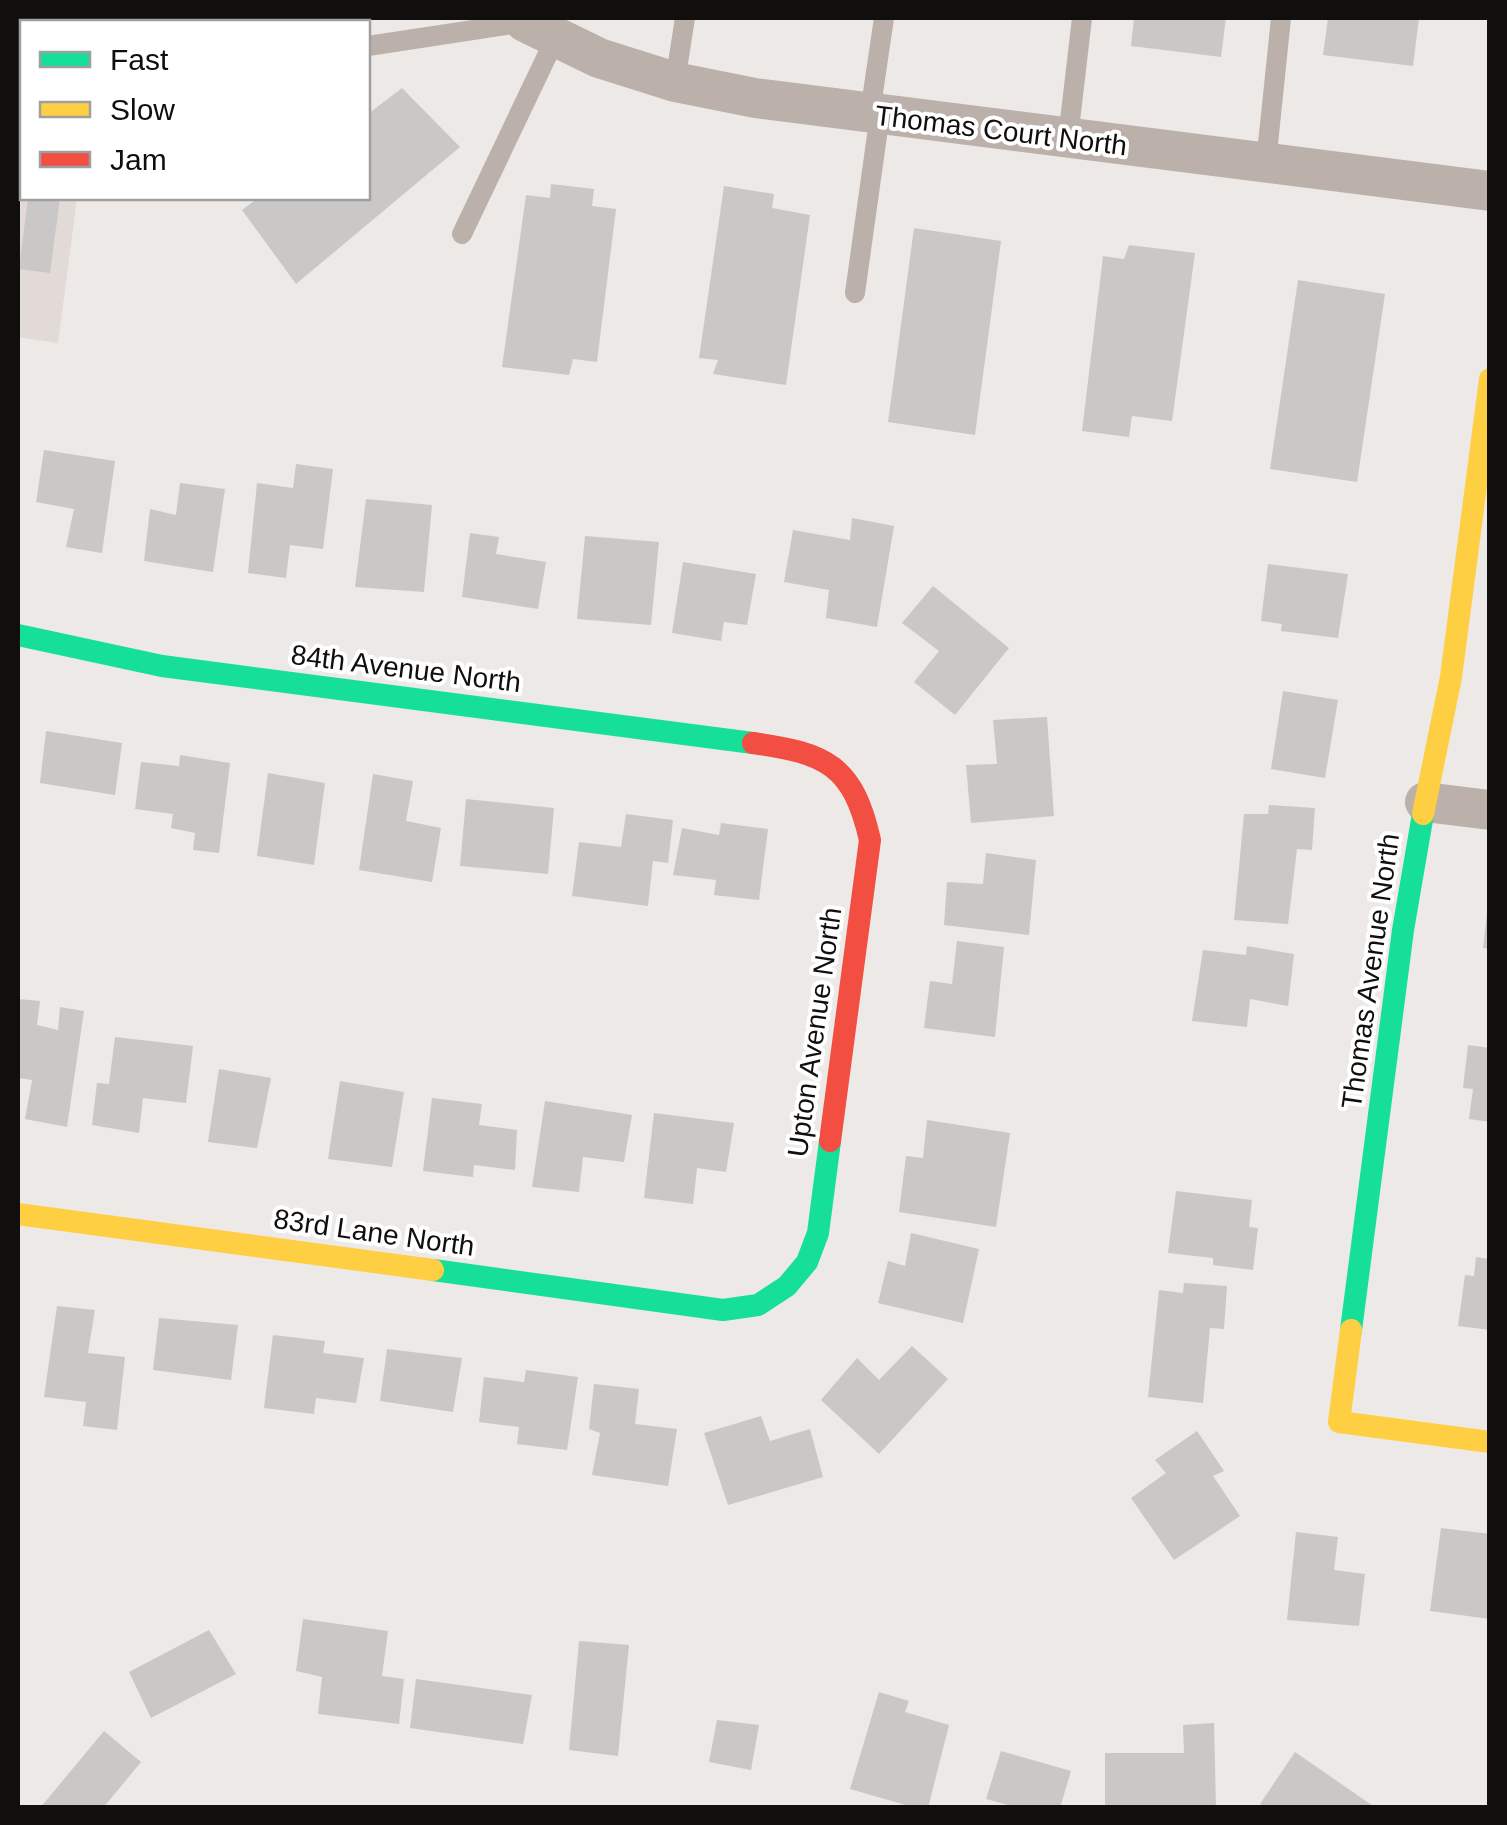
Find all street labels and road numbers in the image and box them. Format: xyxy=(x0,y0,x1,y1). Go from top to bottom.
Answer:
street label: Thomas Court North xyxy=(873,100,1129,161)
street label: 84th Avenue North xyxy=(289,639,523,698)
street label: Thomas Avenue North xyxy=(1336,831,1405,1111)
street label: Upton Avenue North xyxy=(782,905,847,1159)
street label: 83rd Lane North xyxy=(272,1203,476,1262)

